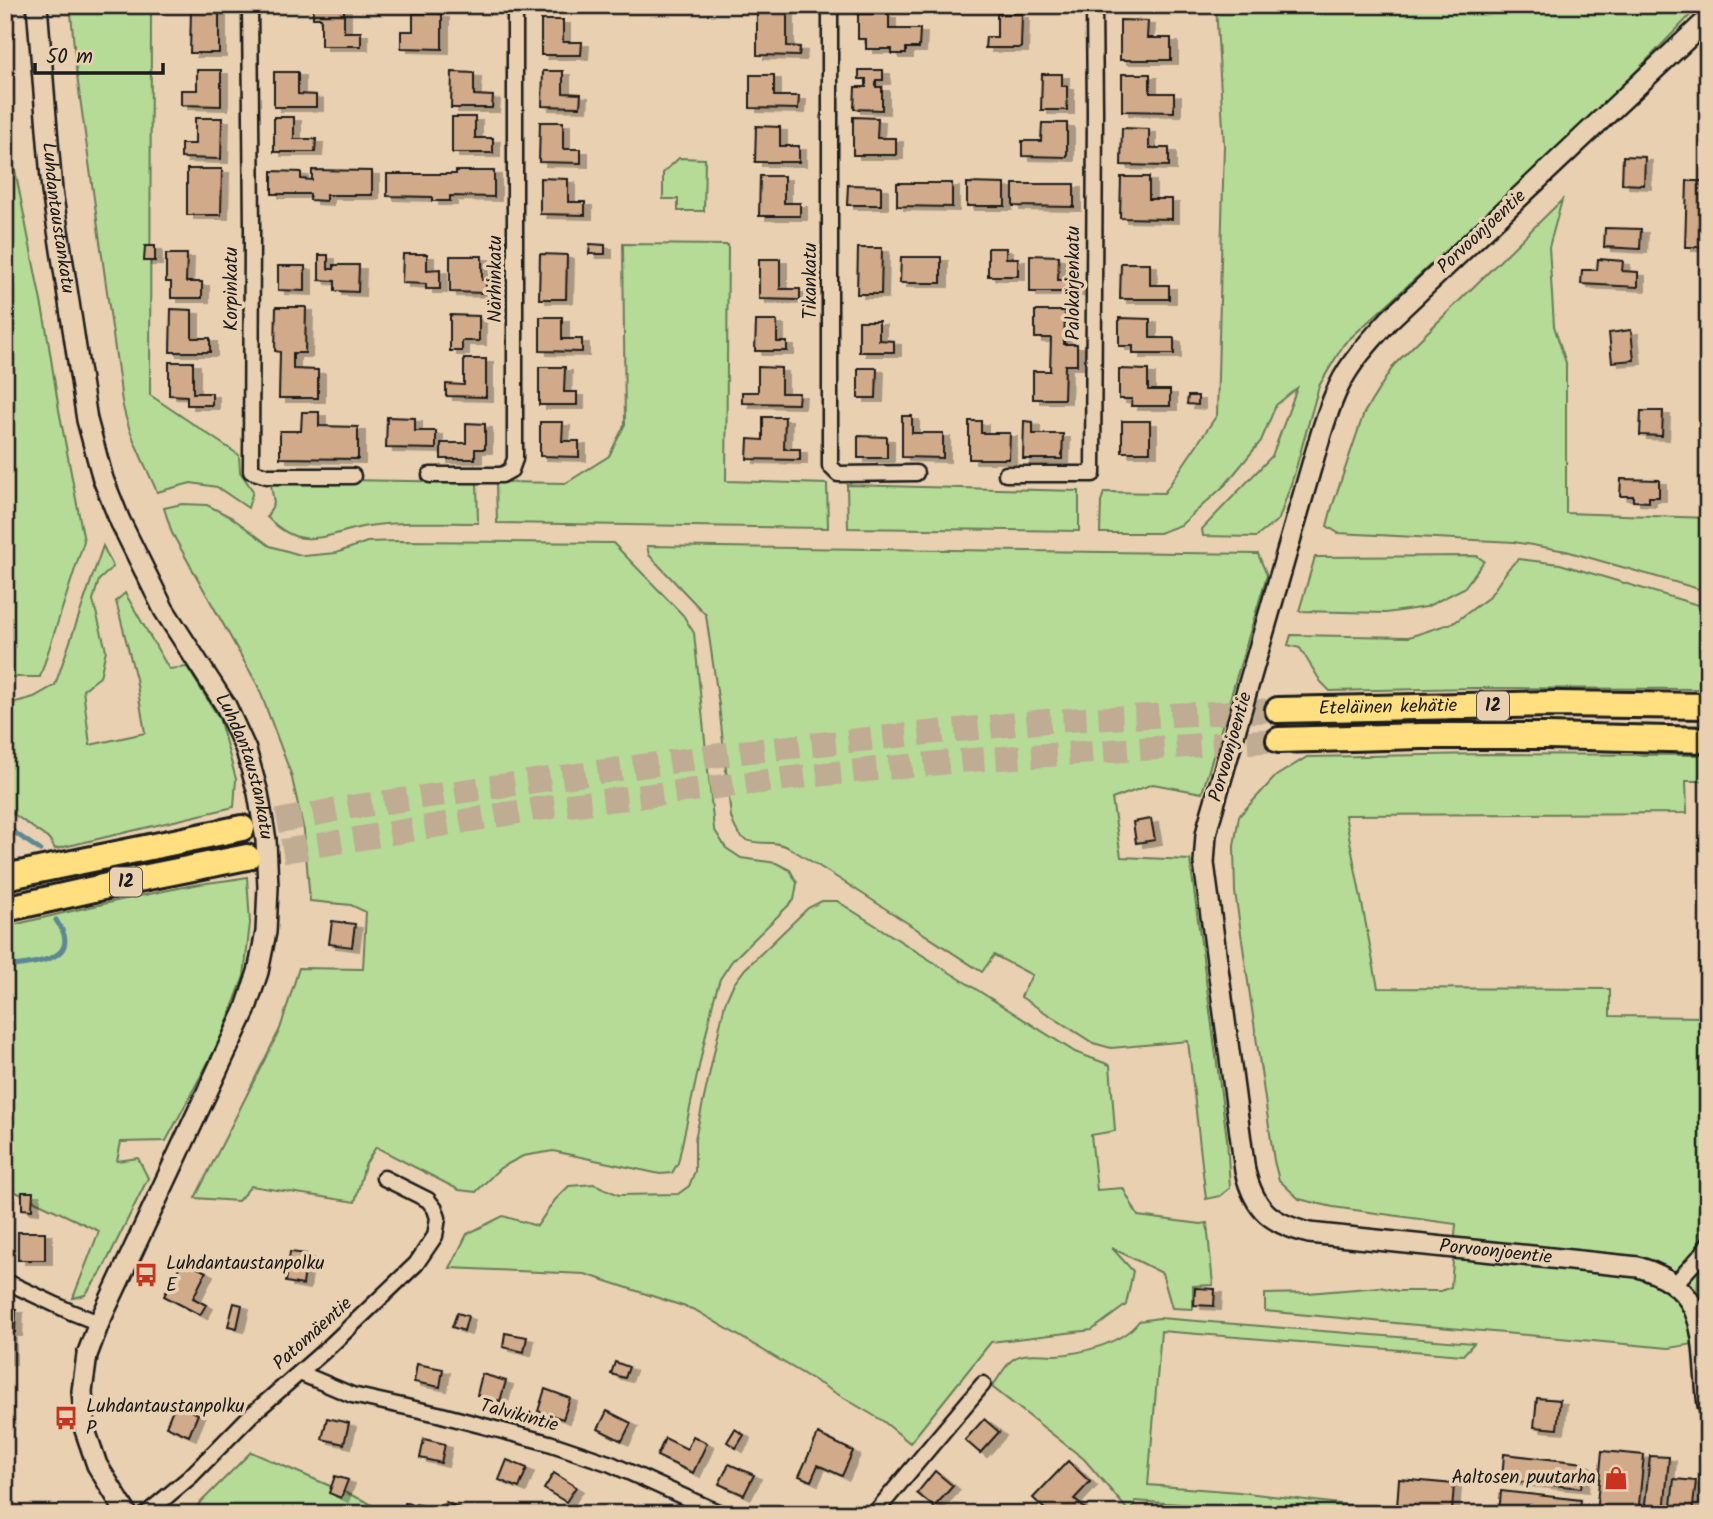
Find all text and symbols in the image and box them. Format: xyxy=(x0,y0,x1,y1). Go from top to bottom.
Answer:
scale bar xyxy=(35,32,163,76)
text: 50 m xyxy=(46,41,93,74)
street label: Luhdantaustankatu xyxy=(33,141,82,296)
street label: Porvoonjoentie xyxy=(1430,182,1534,282)
street label: Palokärjenkatu xyxy=(1059,226,1089,340)
street label: Närhinkatu xyxy=(481,235,511,323)
street label: Tikankatu xyxy=(796,243,826,319)
street label: Korpinkatu xyxy=(217,247,247,331)
street label: Luhdantaustankatu xyxy=(207,687,281,842)
street label: Porvoonjoentie xyxy=(1201,688,1261,805)
street label: Eteläinen kehätie xyxy=(1318,691,1458,724)
road number: 12 xyxy=(1477,692,1509,720)
road number: 12 xyxy=(110,868,142,897)
street label: Porvoonjoentie xyxy=(1438,1232,1554,1273)
place label: Luhdantaustanpolku E xyxy=(166,1249,325,1301)
bus stop icon: Luhdantaustanpolku E xyxy=(132,1261,160,1289)
street label: Patomäentie xyxy=(266,1290,360,1378)
street label: Talvikintie xyxy=(476,1391,562,1441)
place label: Luhdantaustanpolku P xyxy=(86,1392,245,1444)
bus stop icon: Luhdantaustanpolku P xyxy=(52,1404,80,1432)
place label: Aaltosen puutarha xyxy=(1452,1463,1596,1493)
shop icon: Aaltosen puutarha xyxy=(1602,1464,1630,1492)

